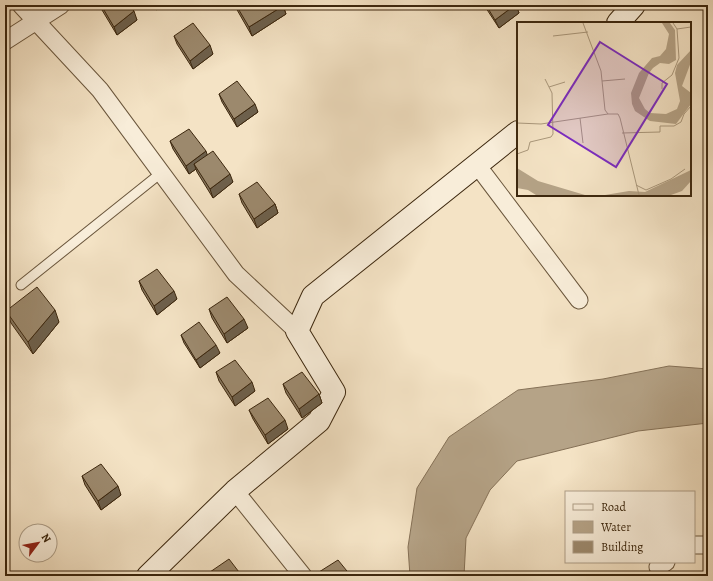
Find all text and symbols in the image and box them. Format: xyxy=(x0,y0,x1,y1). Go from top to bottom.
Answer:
inset map xyxy=(517,22,691,196)
legend xyxy=(565,491,695,563)
text: Road xyxy=(601,499,627,515)
text: Water xyxy=(600,519,631,535)
north arrow xyxy=(18,523,58,563)
text: N xyxy=(38,531,55,545)
text: Building xyxy=(601,539,643,555)

